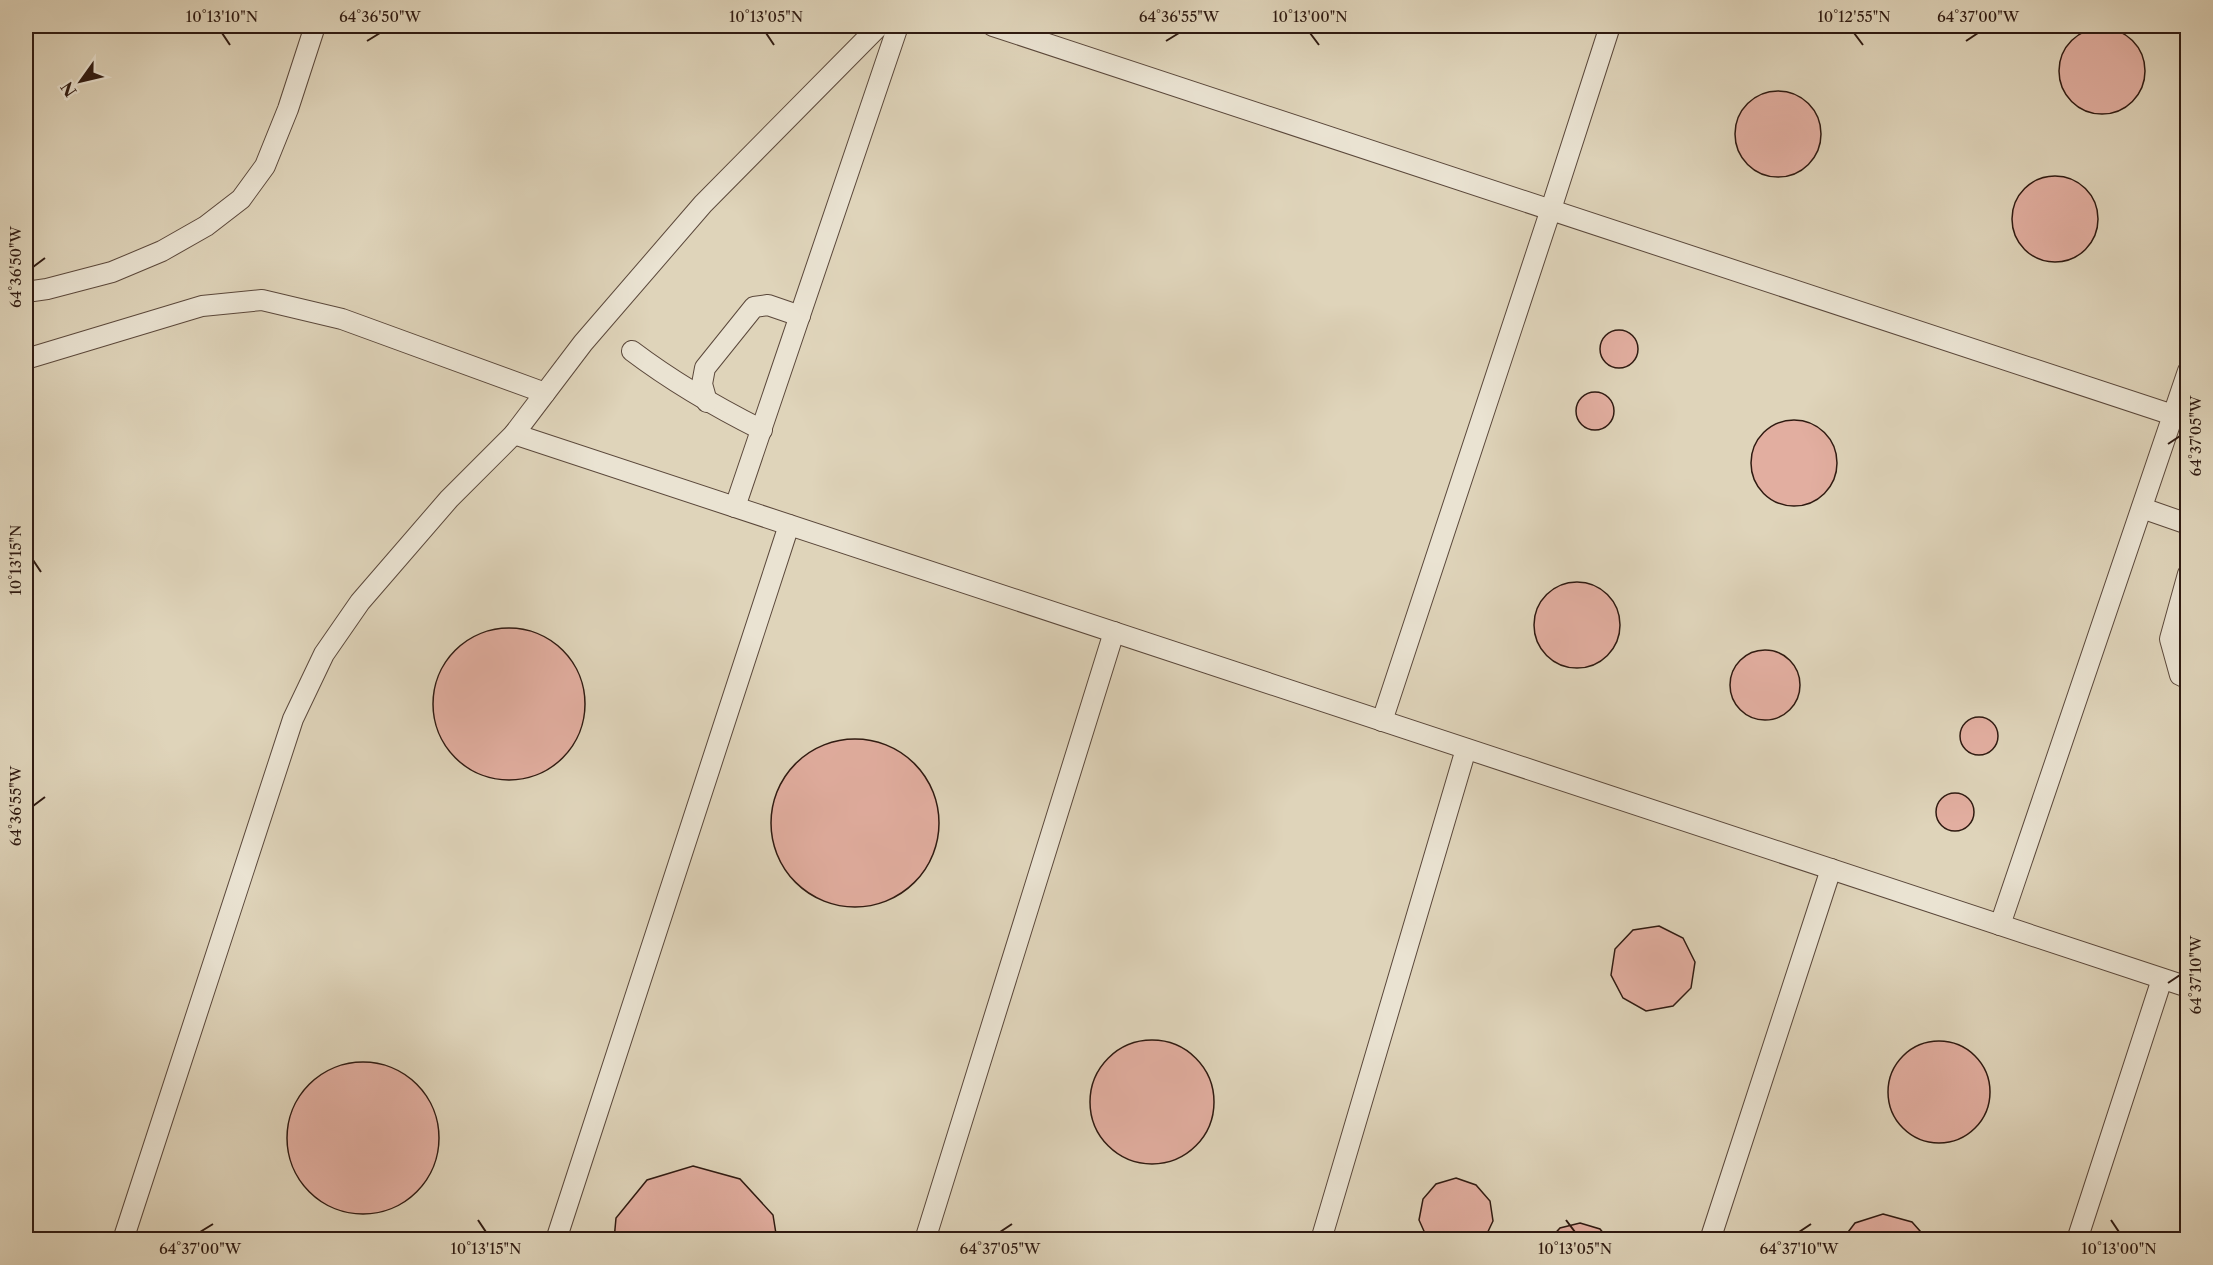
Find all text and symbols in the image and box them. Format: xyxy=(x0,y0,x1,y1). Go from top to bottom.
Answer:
text: 10°13'10"N xyxy=(186,7,258,26)
text: 64°36'50"W xyxy=(339,7,422,26)
text: 10°13'05"N xyxy=(729,7,803,26)
text: 64°36'55"W xyxy=(1139,7,1220,26)
text: 10°13'00"N xyxy=(1272,7,1348,26)
text: 10°12'55"N xyxy=(1817,7,1891,26)
text: 64°37'00"W xyxy=(1937,7,2020,26)
north arrow xyxy=(51,51,111,111)
text: N xyxy=(56,78,81,101)
text: 64°36'50"W xyxy=(6,225,25,308)
text: 64°37'05"W xyxy=(2186,395,2205,476)
text: 10°13'15"N xyxy=(6,525,25,595)
text: 64°36'55"W xyxy=(6,765,25,846)
text: 64°37'10"W xyxy=(2186,935,2205,1014)
text: 64°37'00"W xyxy=(159,1239,242,1258)
text: 10°13'15"N xyxy=(451,1239,521,1258)
text: 64°37'05"W xyxy=(960,1239,1041,1258)
text: 10°13'05"N xyxy=(1538,1239,1612,1258)
text: 64°37'10"W xyxy=(1760,1239,1839,1258)
text: 10°13'00"N xyxy=(2081,1239,2157,1258)

